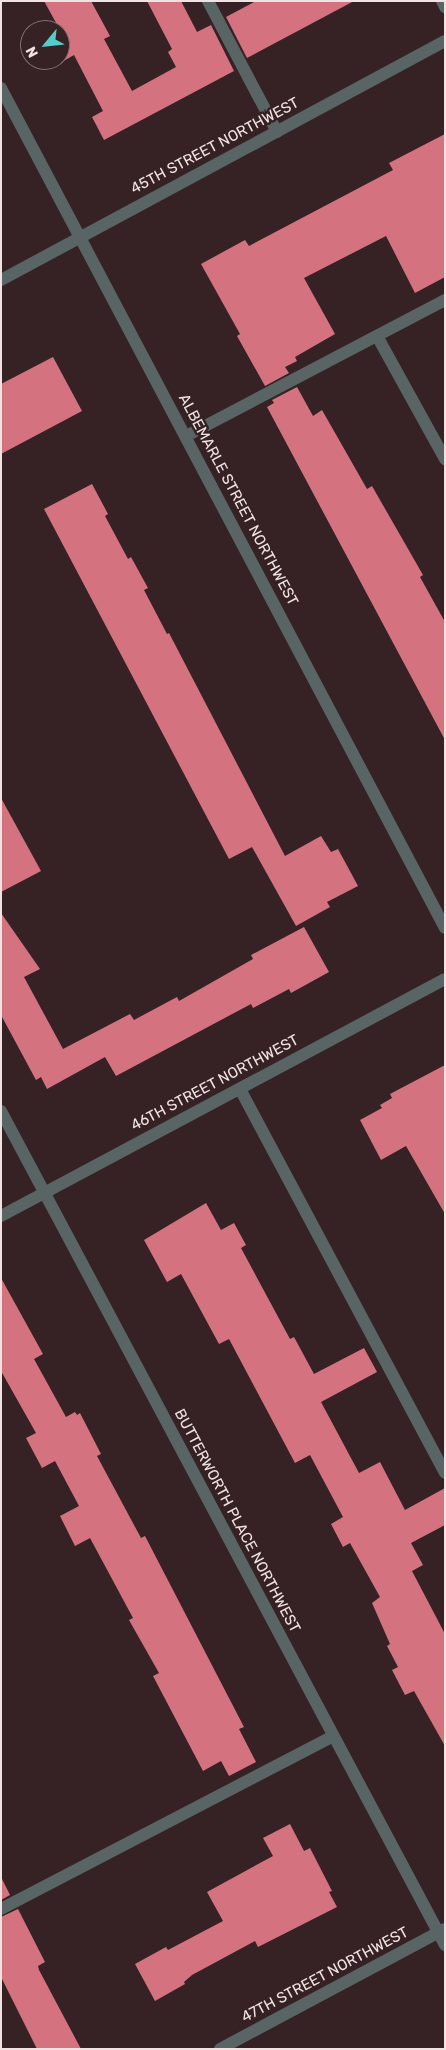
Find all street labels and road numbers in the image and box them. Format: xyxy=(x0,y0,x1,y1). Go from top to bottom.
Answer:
street label: 45TH STREET NORTHWEST xyxy=(128,94,302,198)
street label: ALBEMARLE STREET NORTHWEST xyxy=(174,391,302,609)
street label: 46TH STREET NORTHWEST xyxy=(128,1031,302,1135)
street label: BUTTERWORTH PLACE NORTHWEST xyxy=(170,1406,304,1636)
street label: 47TH STREET NORTHWEST xyxy=(238,1923,412,2027)

